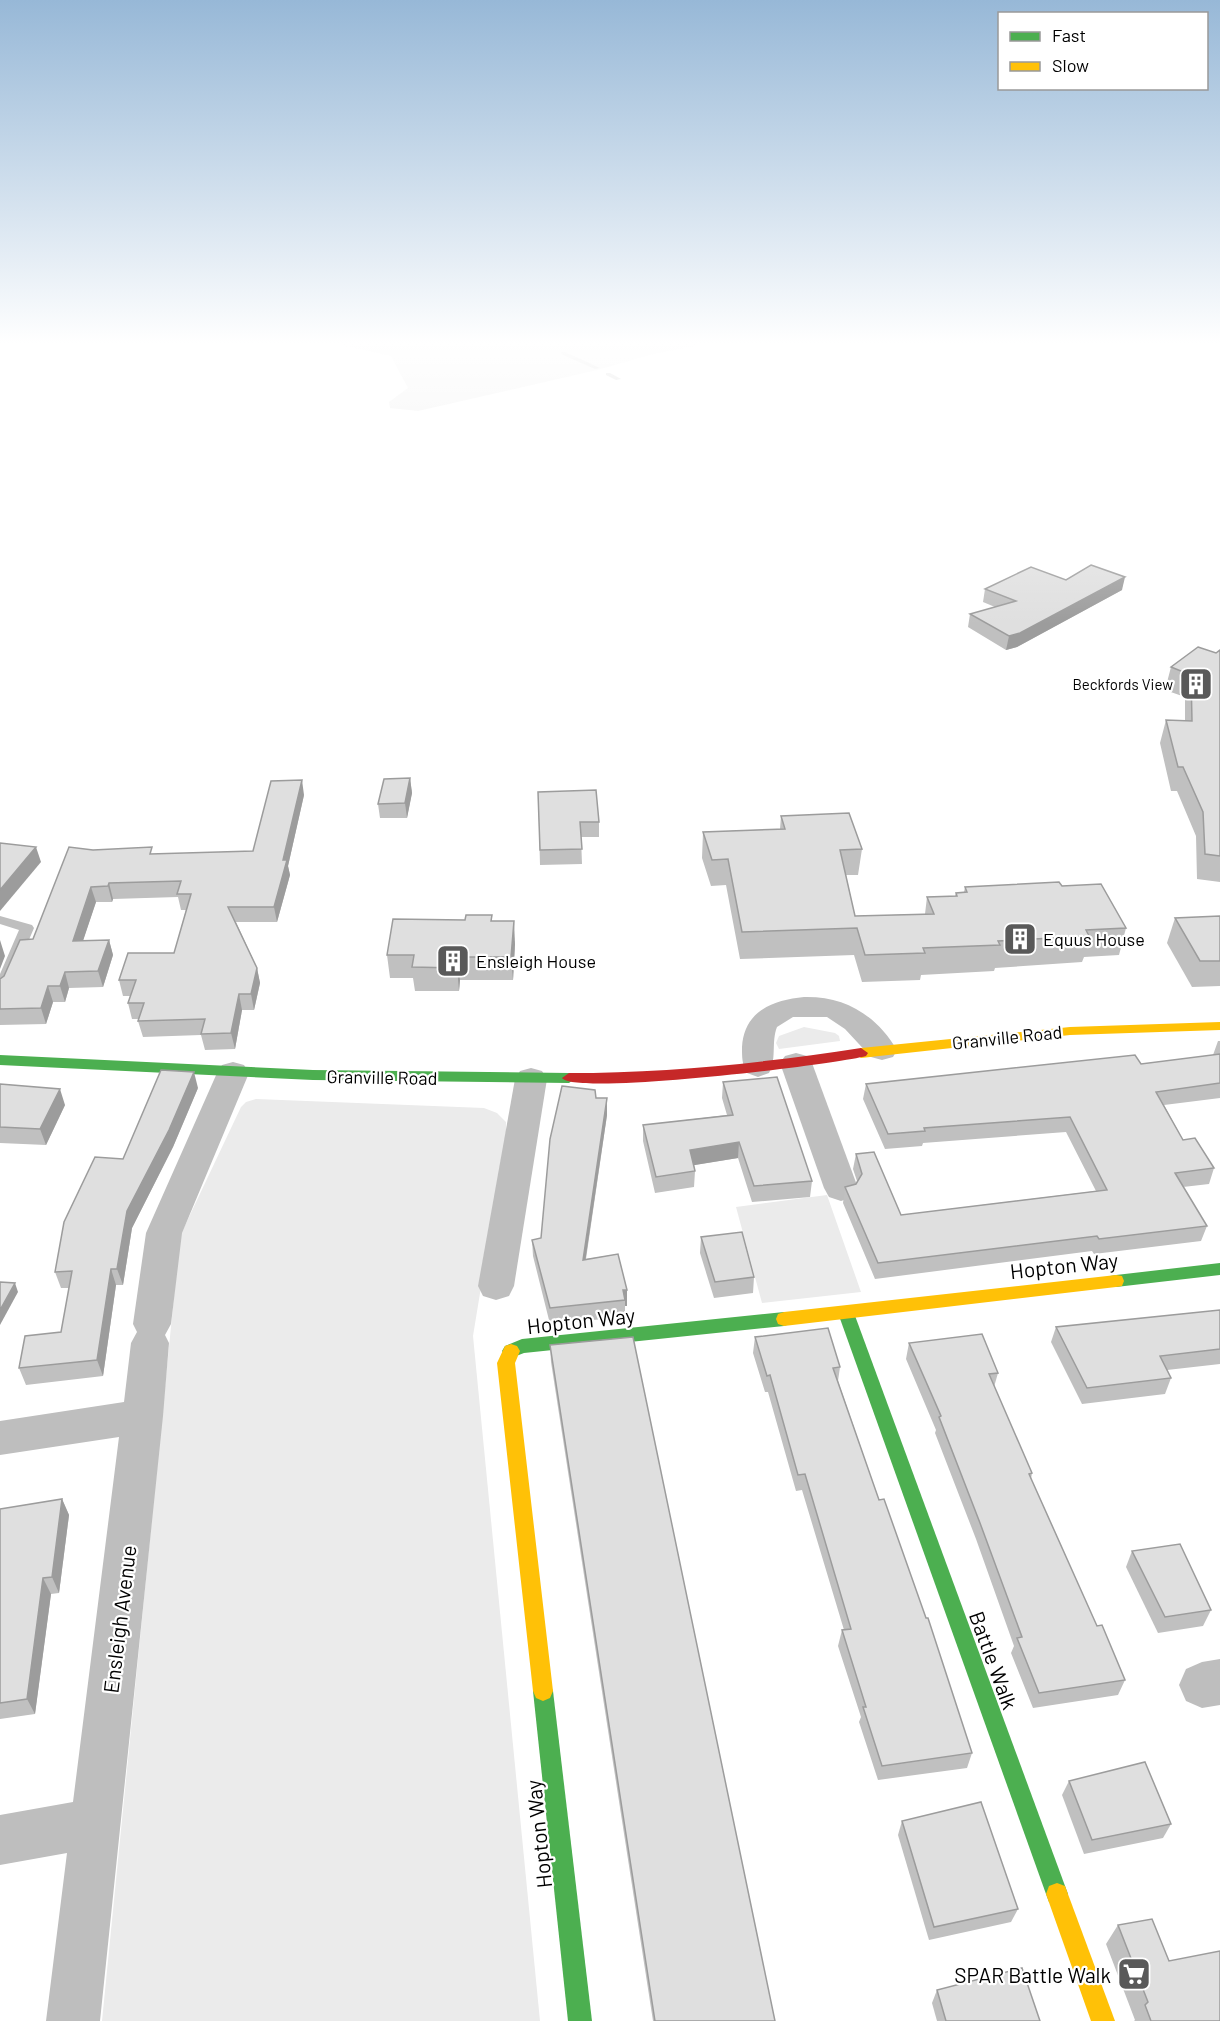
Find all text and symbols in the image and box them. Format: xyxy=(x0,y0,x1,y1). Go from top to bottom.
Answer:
legend xyxy=(998,12,1208,90)
text: Fast xyxy=(1052,24,1086,46)
text: Slow xyxy=(1052,54,1089,76)
building icon: Beckfords View xyxy=(1178,666,1214,702)
place label: Beckfords View xyxy=(1072,675,1173,693)
building icon: Equus House xyxy=(1002,921,1038,957)
place label: Equus House xyxy=(1043,928,1145,950)
building icon: Ensleigh House xyxy=(435,943,471,979)
place label: Ensleigh House xyxy=(476,950,596,972)
street label: Granville Road xyxy=(951,1020,1063,1054)
street label: Granville Road xyxy=(326,1065,438,1089)
street label: Hopton Way xyxy=(1009,1247,1120,1283)
street label: Hopton Way xyxy=(526,1302,637,1338)
street label: Ensleigh Avenue xyxy=(98,1544,140,1694)
street label: Battle Walk xyxy=(965,1607,1023,1713)
street label: Hopton Way xyxy=(520,1778,556,1889)
supermarket icon: SPAR Battle Walk xyxy=(1116,1956,1152,1992)
place label: SPAR Battle Walk xyxy=(954,1962,1111,1987)

